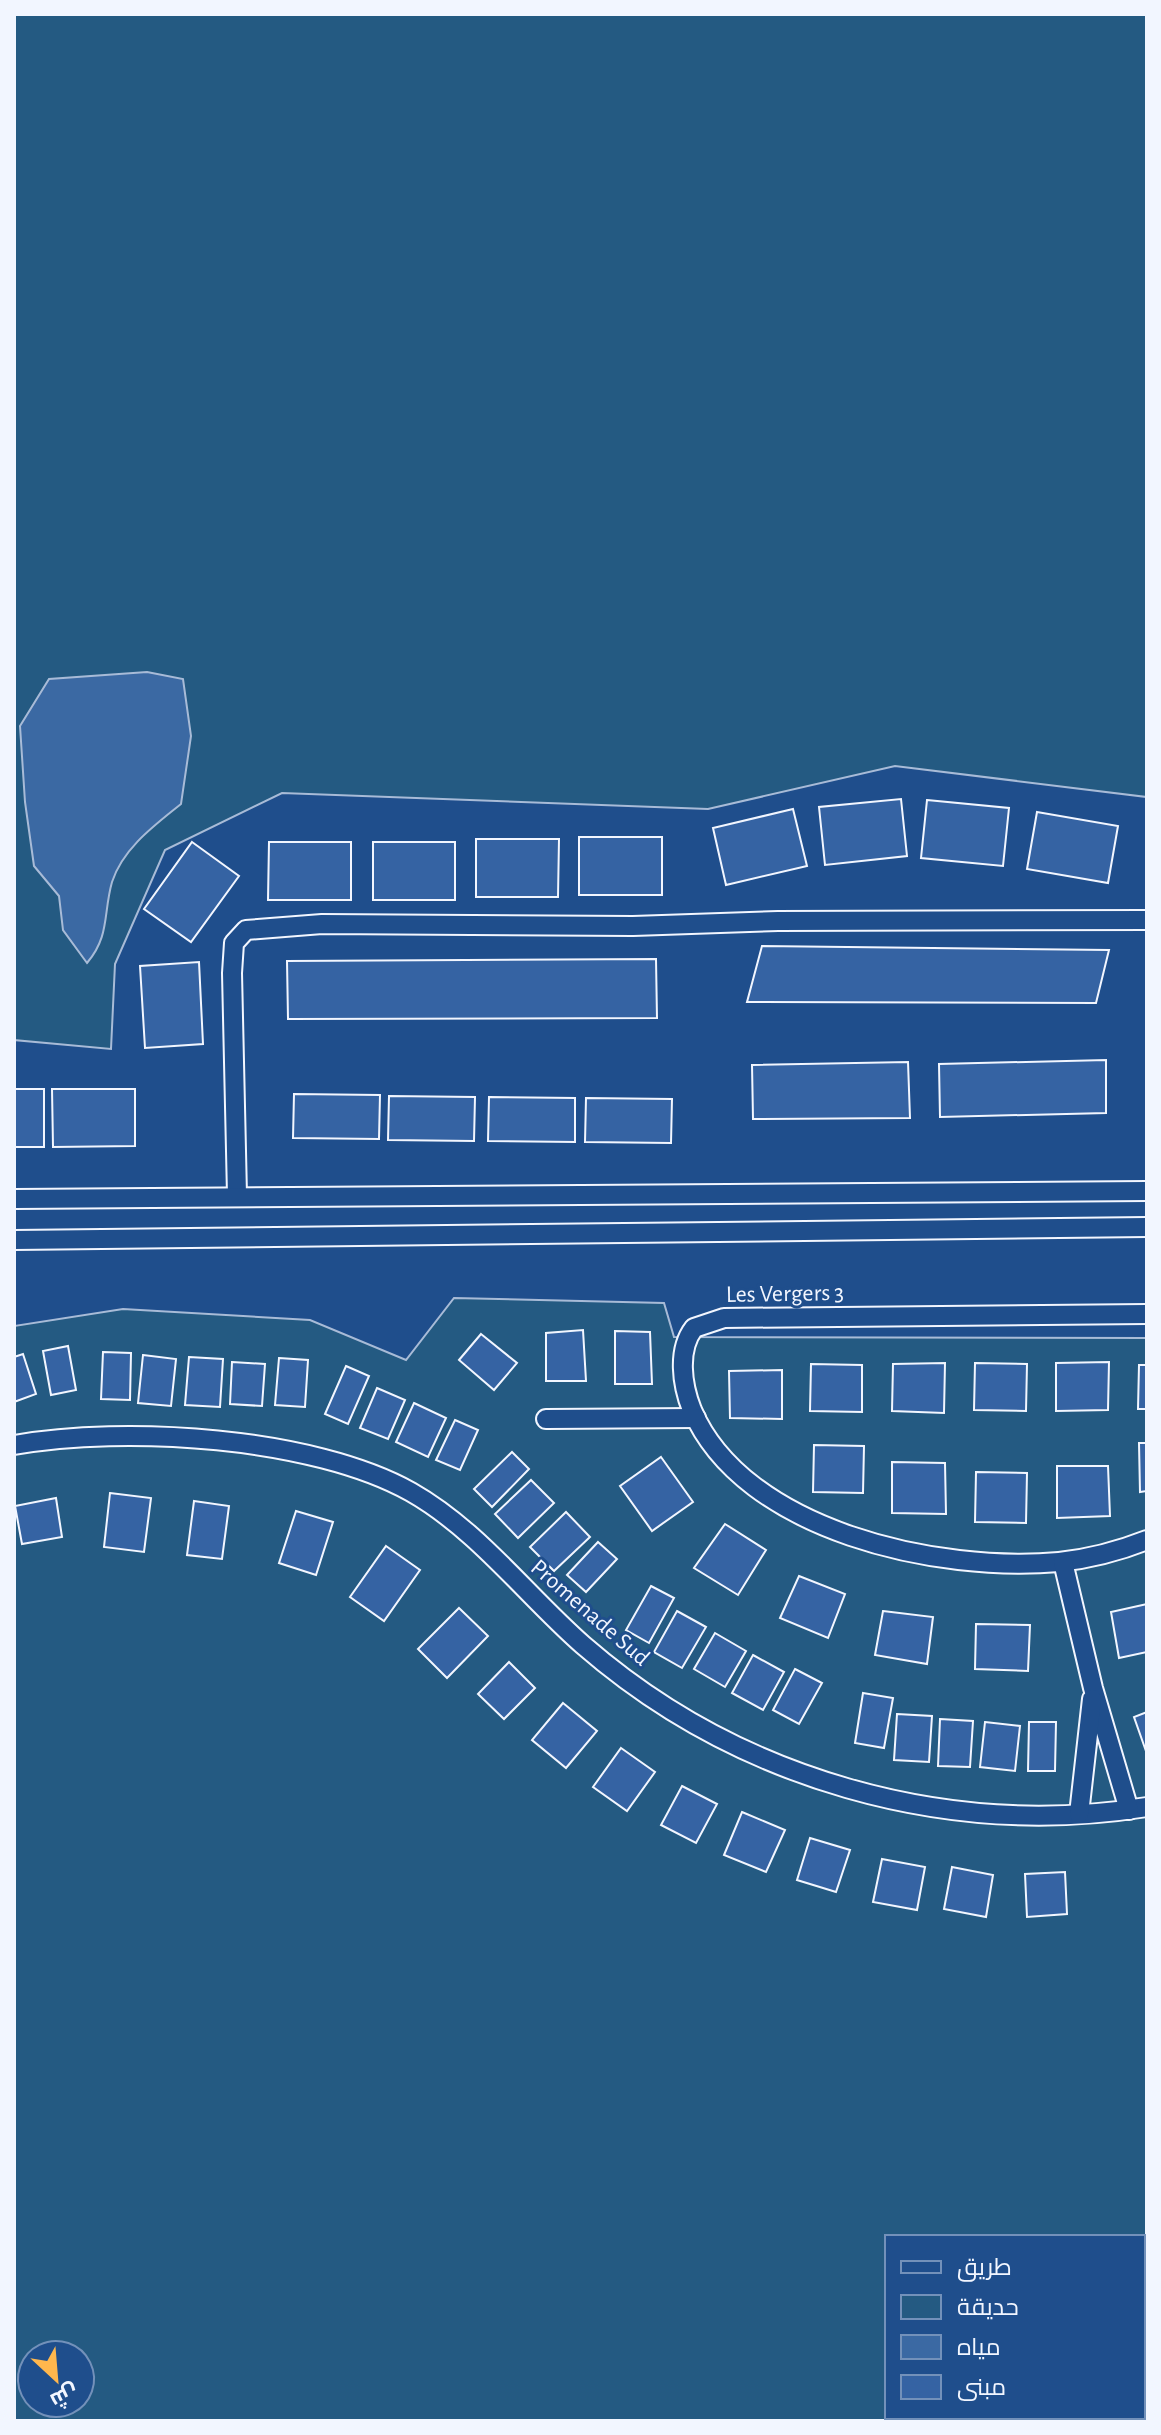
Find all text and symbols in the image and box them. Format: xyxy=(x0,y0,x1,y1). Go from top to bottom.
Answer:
street label: Les Vergers 3 xyxy=(726,1281,844,1307)
street label: Promenade Sud xyxy=(526,1555,654,1671)
legend xyxy=(885,2235,1145,2419)
text: طريق xyxy=(957,2256,1012,2282)
text: حديقة xyxy=(957,2296,1019,2320)
text: مياه xyxy=(957,2336,1001,2360)
north arrow xyxy=(16,2339,96,2419)
text: مبنى xyxy=(957,2376,1006,2401)
text: ش xyxy=(46,2378,82,2413)

